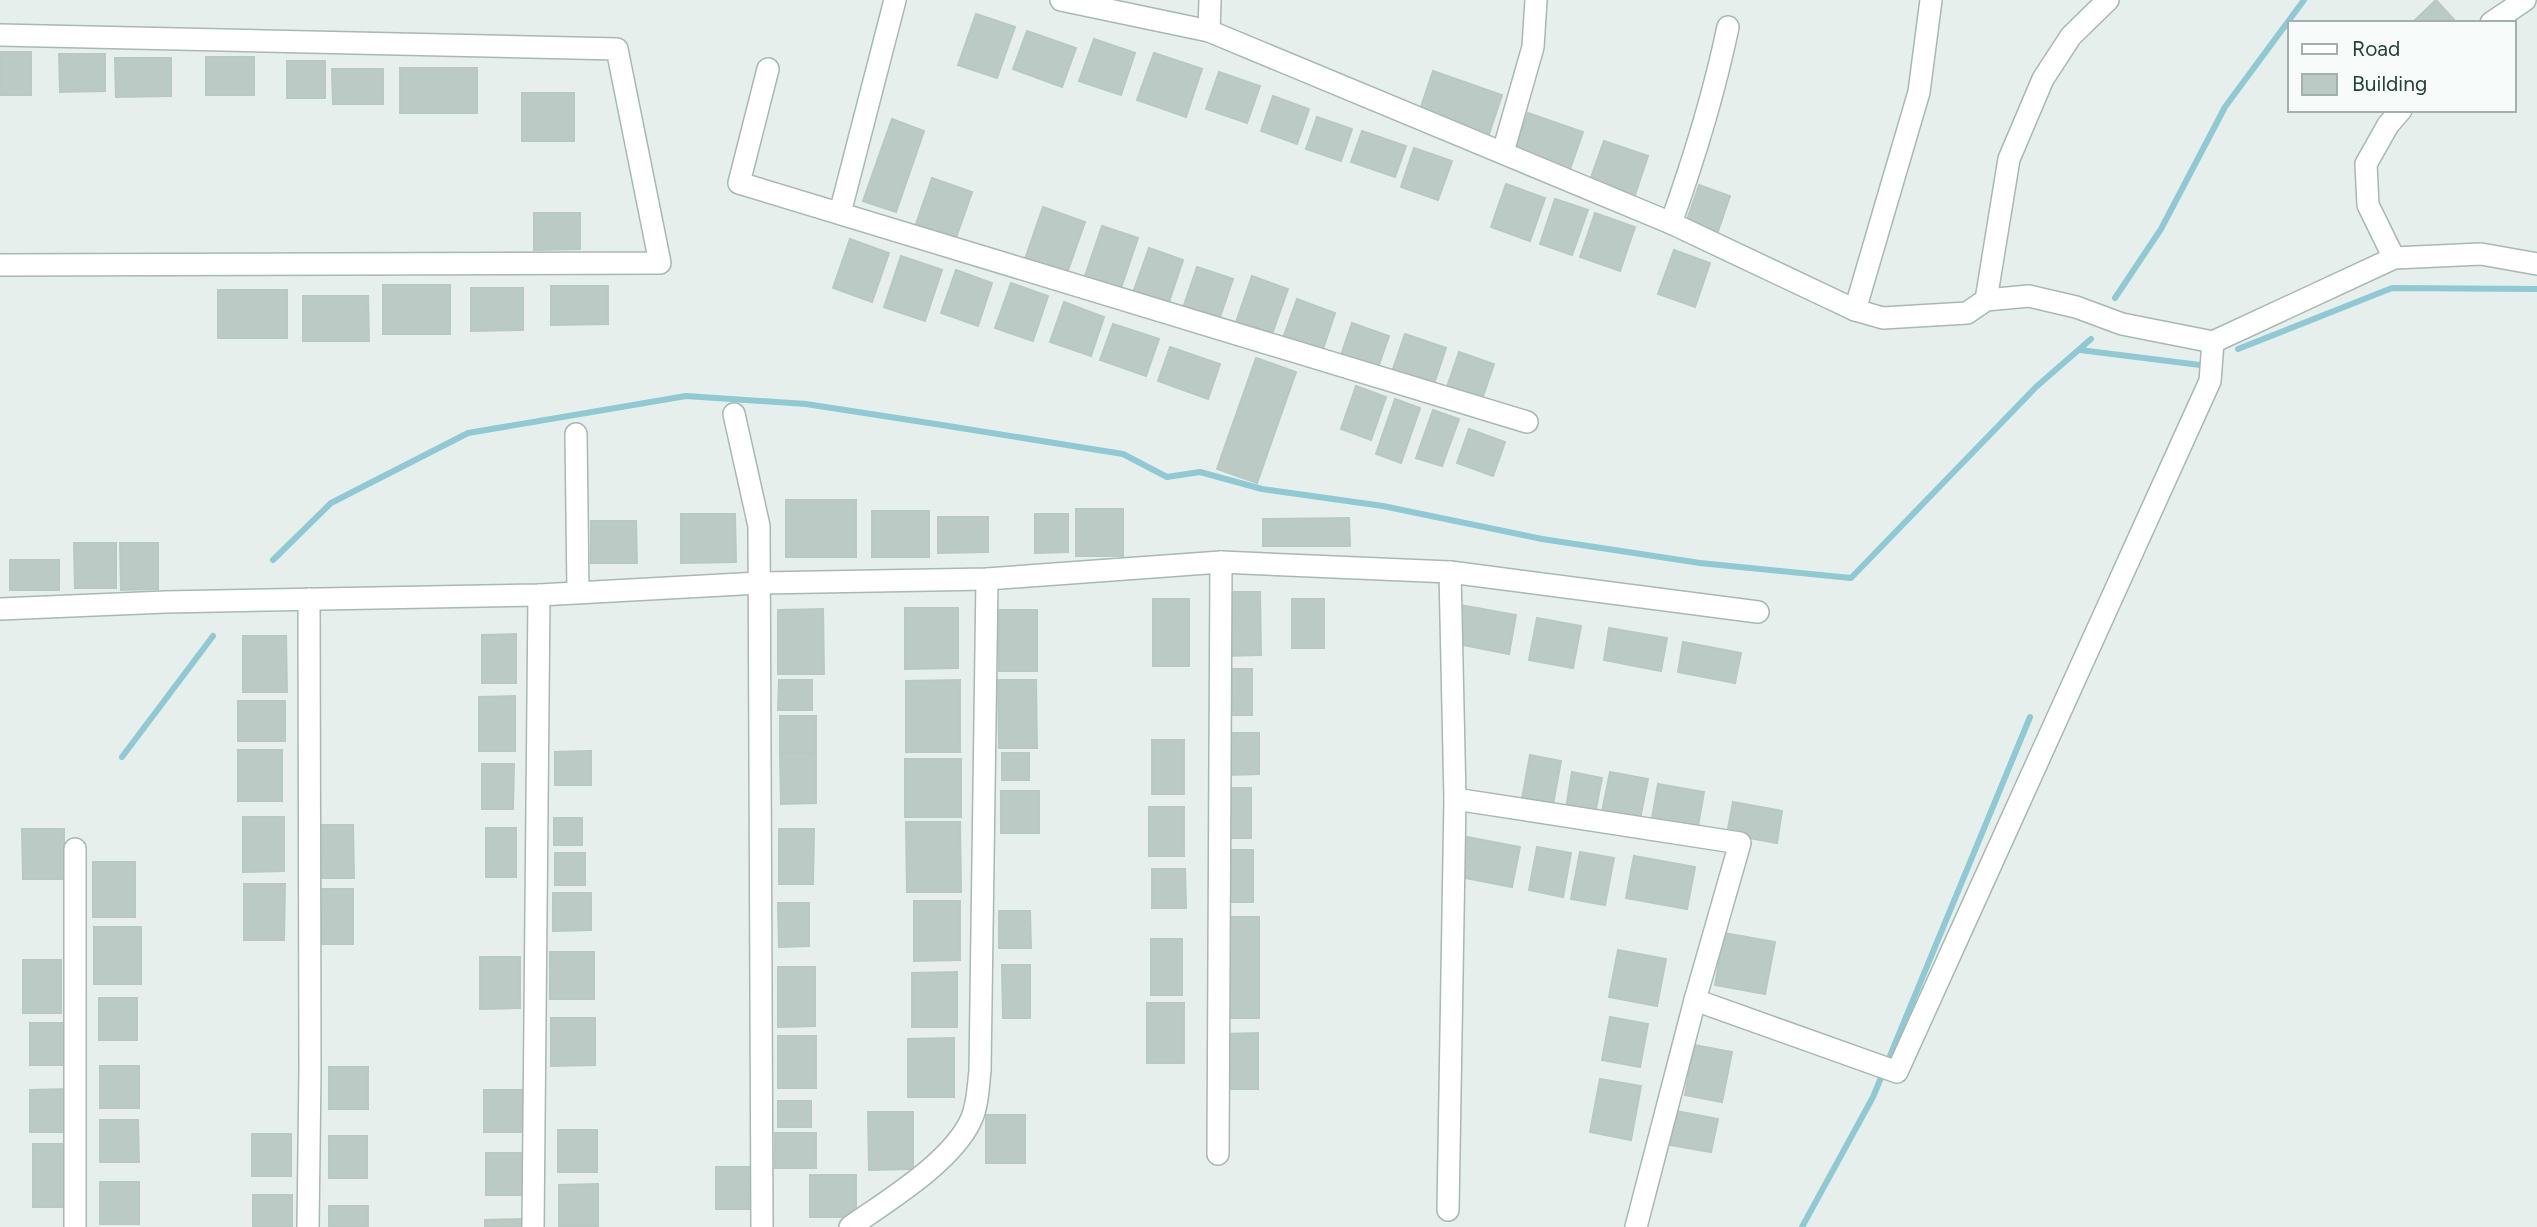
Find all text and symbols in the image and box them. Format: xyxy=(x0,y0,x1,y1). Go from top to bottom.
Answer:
legend xyxy=(2288,21,2516,112)
text: Road xyxy=(2352,36,2400,61)
text: Building xyxy=(2352,71,2427,96)

